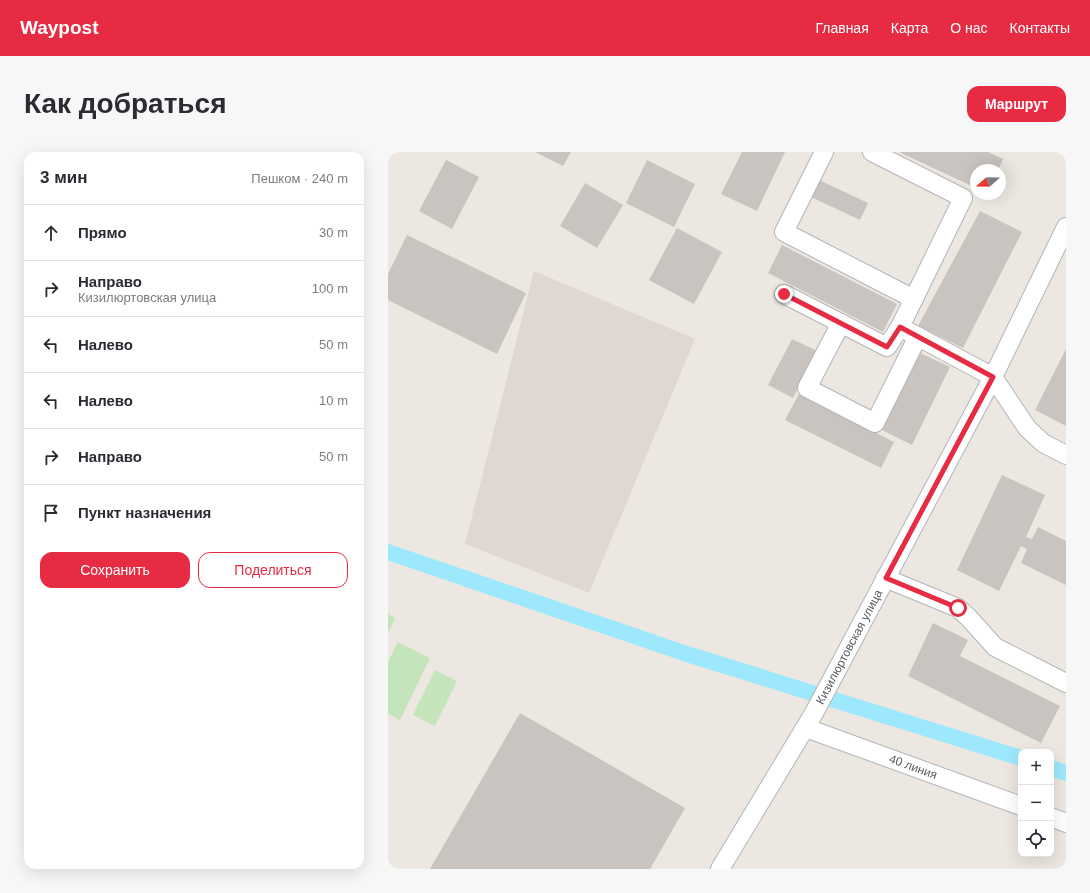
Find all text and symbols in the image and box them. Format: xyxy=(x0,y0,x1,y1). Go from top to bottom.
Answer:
text: Waypost xyxy=(20,17,98,38)
text: Главная xyxy=(815,20,869,36)
text: Карта xyxy=(891,20,928,36)
text: О нас xyxy=(950,20,988,36)
text: Контакты xyxy=(1010,20,1070,36)
button: Маршрут xyxy=(967,86,1066,122)
text: Как добраться xyxy=(24,88,226,119)
north arrow xyxy=(970,164,1006,200)
text: 3 мин xyxy=(40,168,87,187)
text: Пешком · 240 m xyxy=(251,171,348,186)
icon: ahead xyxy=(40,222,62,244)
text: Прямо xyxy=(78,224,127,241)
text: 30 m xyxy=(319,225,348,240)
text: Направо xyxy=(78,273,142,290)
icon: right xyxy=(40,278,62,300)
text: 100 m xyxy=(312,281,348,296)
route end xyxy=(775,285,793,303)
text: Кизилюртовская улица xyxy=(78,290,216,305)
icon: left xyxy=(40,334,62,356)
text: Налево xyxy=(78,336,133,353)
text: 50 m xyxy=(319,337,348,352)
icon: left xyxy=(40,390,62,412)
text: Налево xyxy=(78,392,133,409)
text: 10 m xyxy=(319,393,348,408)
icon: right xyxy=(40,446,62,468)
text: Направо xyxy=(78,448,142,465)
text: 50 m xyxy=(319,449,348,464)
icon: arrive xyxy=(40,502,62,524)
text: Пункт назначения xyxy=(78,504,211,521)
button: Сохранить xyxy=(40,552,190,588)
button: Поделиться xyxy=(198,552,348,588)
street label: Кизилюртовская улица xyxy=(813,587,886,707)
route start xyxy=(949,599,967,617)
map controls xyxy=(1018,749,1054,857)
button: + xyxy=(1018,749,1054,785)
street label: 40 линия xyxy=(887,752,939,782)
button: − xyxy=(1018,785,1054,821)
button: locate xyxy=(1018,821,1054,857)

